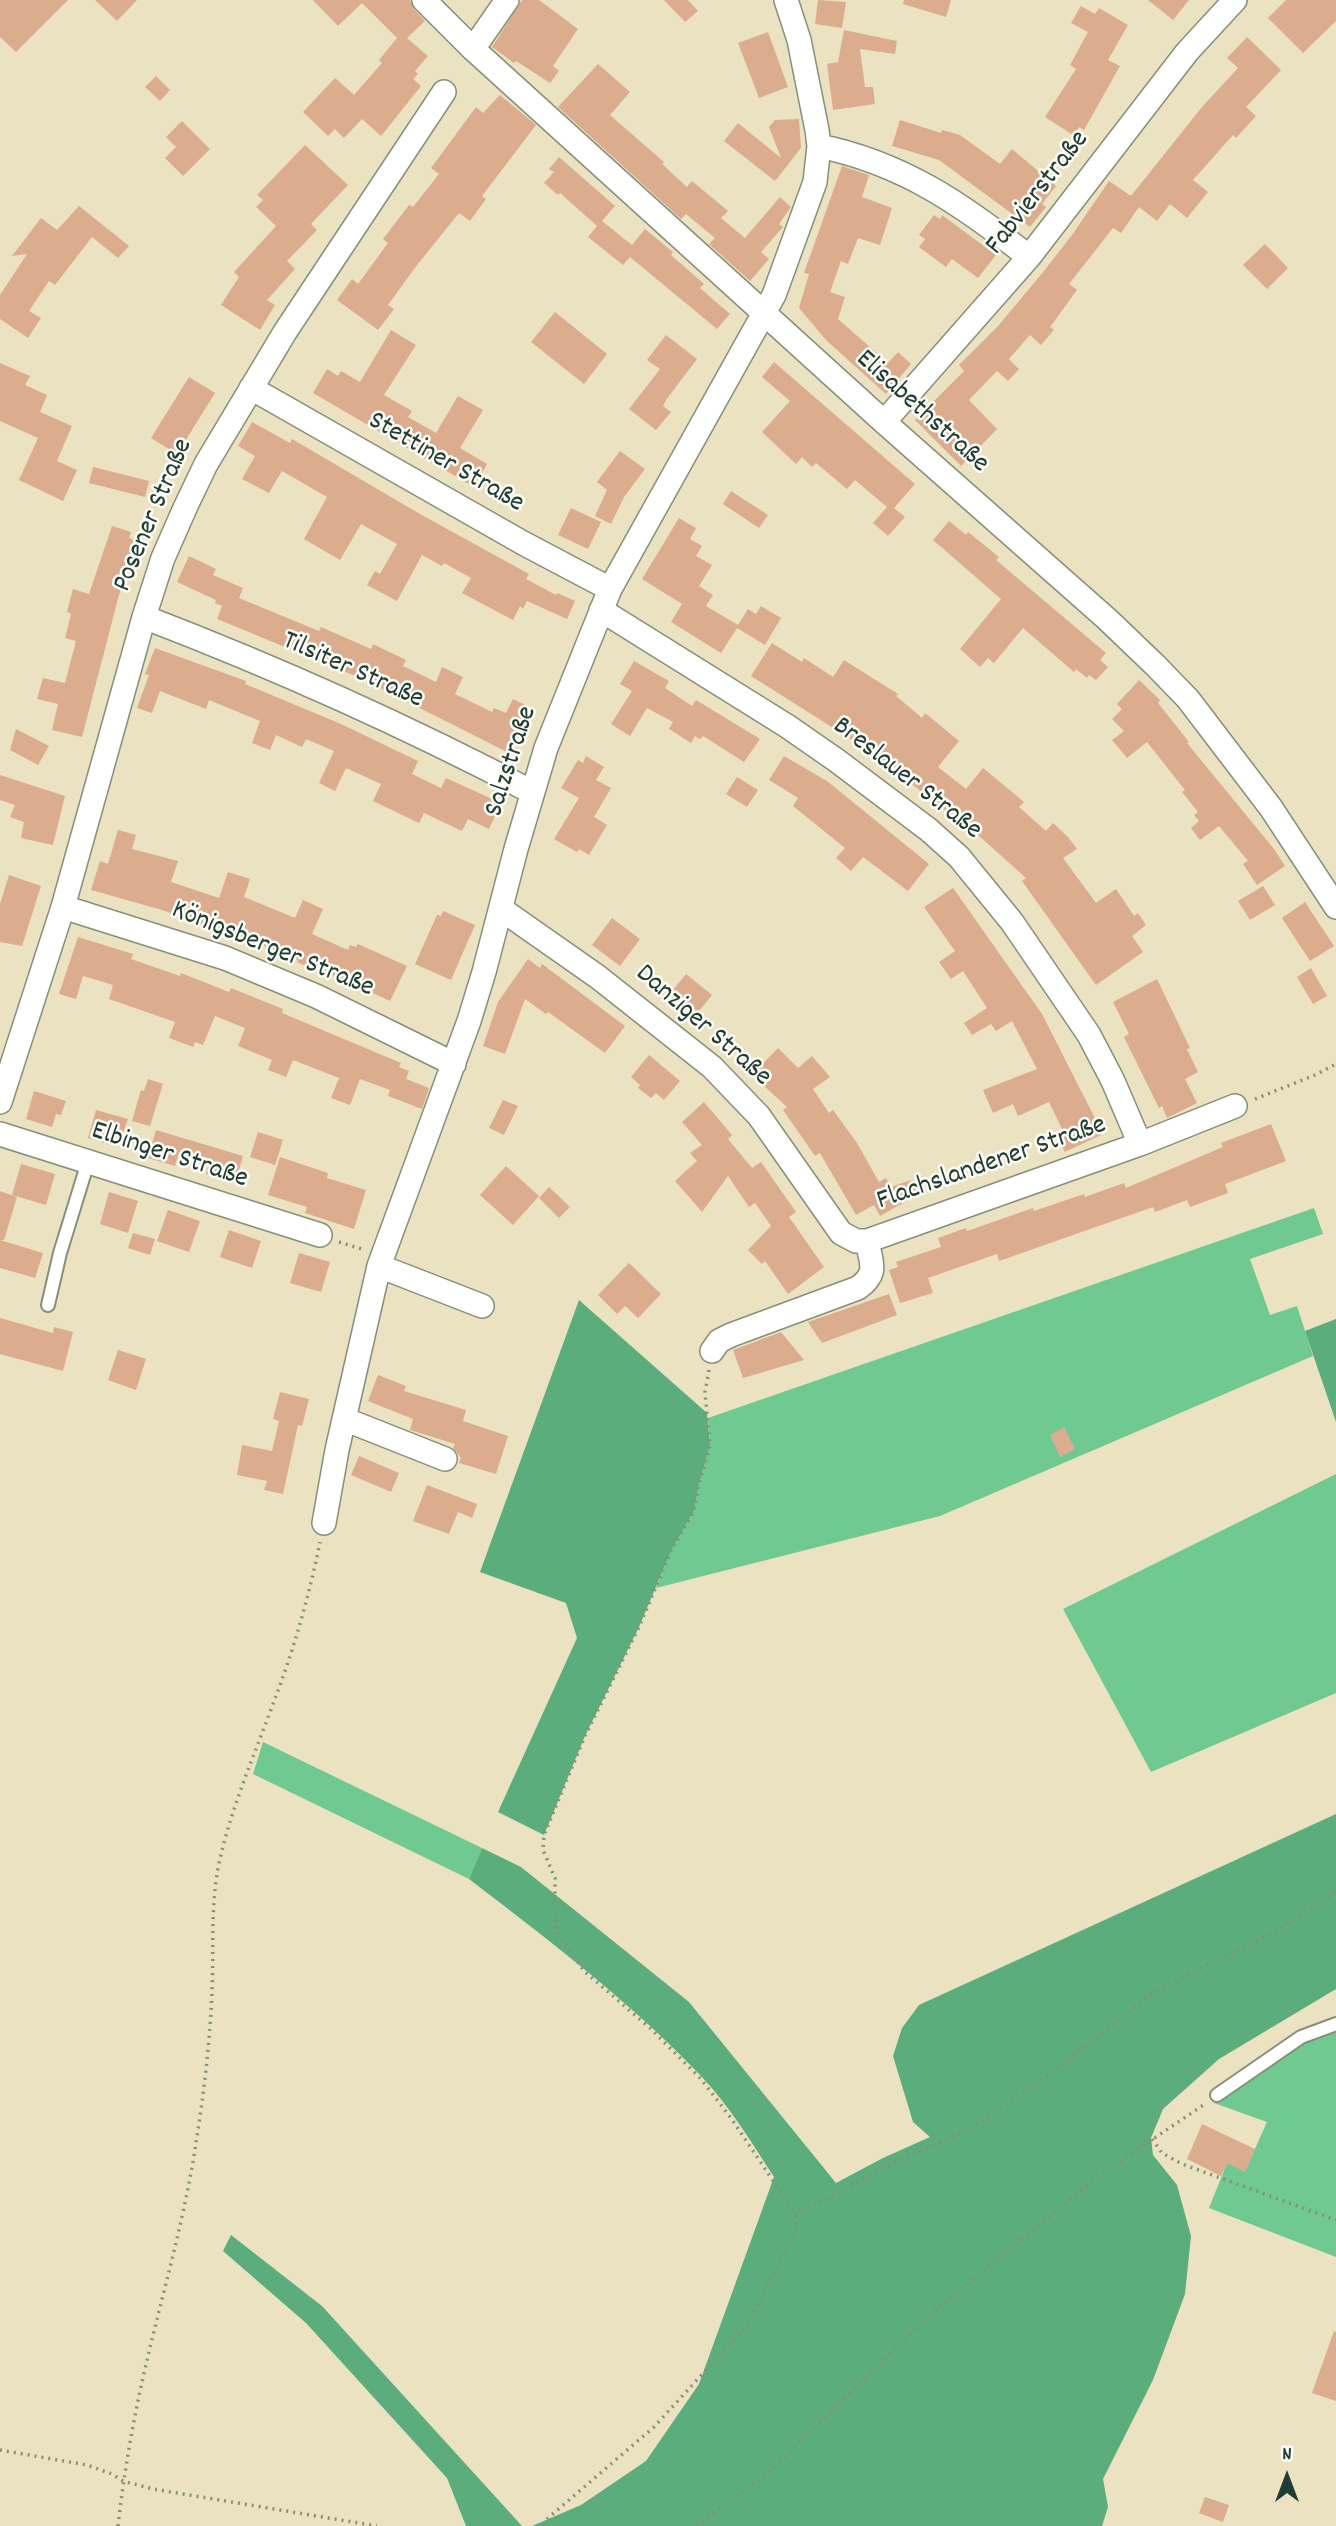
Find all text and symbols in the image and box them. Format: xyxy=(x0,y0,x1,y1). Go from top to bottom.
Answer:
street label: Fabvierstraße xyxy=(980,125,1098,263)
street label: Elisabethstraße xyxy=(847,344,995,482)
street label: Stettiner Straße xyxy=(361,406,529,522)
street label: Posener Straße xyxy=(108,434,202,598)
street label: Tilsiter Straße xyxy=(276,626,428,718)
street label: Salzstraße xyxy=(479,703,547,821)
street label: Breslauer Straße xyxy=(825,711,987,849)
street label: Königsberger Straße xyxy=(166,895,378,1007)
street label: Danziger Straße xyxy=(627,959,777,1095)
street label: Flachslandener Straße xyxy=(873,1110,1111,1220)
street label: Elbinger Straße xyxy=(86,1116,252,1198)
north arrow xyxy=(1252,2442,1322,2512)
text: N xyxy=(1282,2442,1292,2469)

